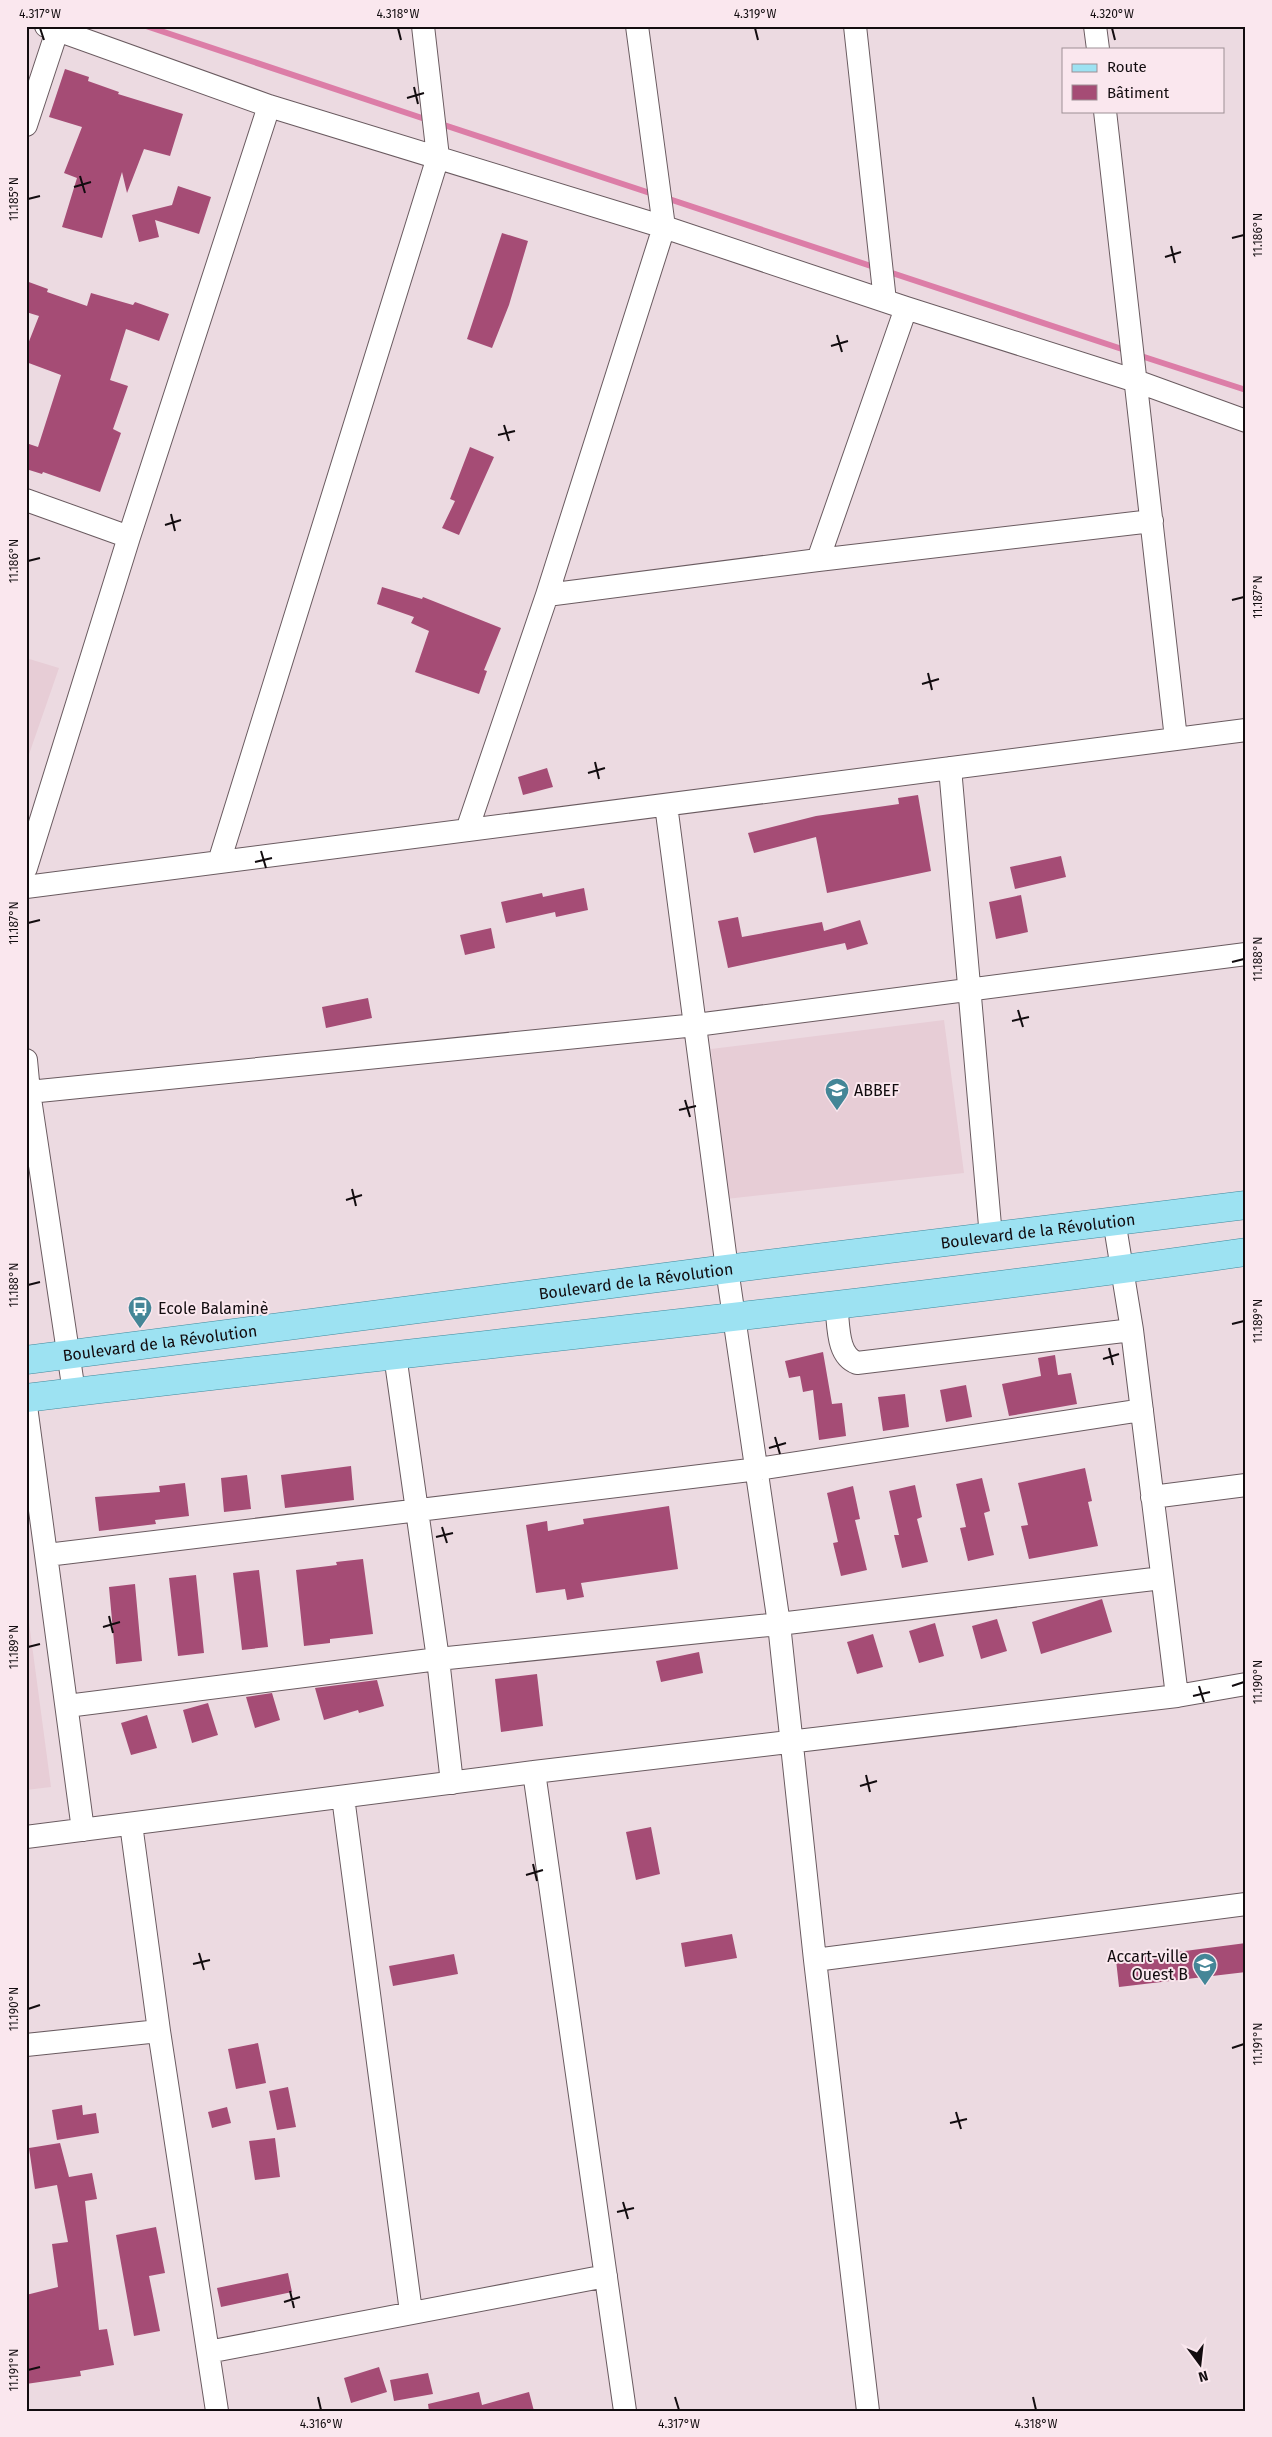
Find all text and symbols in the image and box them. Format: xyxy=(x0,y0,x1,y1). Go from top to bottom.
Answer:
text: 4.317°W xyxy=(19,7,61,21)
text: 4.318°W xyxy=(376,7,420,21)
text: 4.319°W xyxy=(734,7,776,21)
text: 4.320°W xyxy=(1090,7,1134,21)
legend xyxy=(1062,48,1224,112)
text: Route xyxy=(1107,58,1147,76)
text: Bâtiment xyxy=(1107,84,1170,102)
text: 11.185°N xyxy=(7,177,21,221)
text: 11.186°N xyxy=(1251,213,1265,257)
text: 11.186°N xyxy=(7,539,21,583)
text: 11.187°N xyxy=(1251,575,1265,619)
text: 11.187°N xyxy=(7,901,21,945)
text: 11.188°N xyxy=(1251,937,1265,981)
school or university icon: ABBEF xyxy=(824,1077,850,1111)
place label: ABBEF xyxy=(854,1081,899,1100)
street label: Boulevard de la Révolution xyxy=(939,1210,1136,1253)
street label: Boulevard de la Révolution xyxy=(538,1259,734,1303)
text: 11.188°N xyxy=(7,1263,21,1307)
bus stop icon: Ecole Balaminè xyxy=(127,1295,153,1329)
place label: Ecole Balaminè xyxy=(158,1299,268,1318)
text: 11.189°N xyxy=(1251,1299,1265,1343)
street label: Boulevard de la Révolution xyxy=(62,1321,258,1365)
text: 11.189°N xyxy=(7,1625,21,1669)
text: 11.190°N xyxy=(1251,1660,1265,1704)
place label: Accart-ville Ouest B xyxy=(1107,1947,1188,1984)
school or university icon: Accart-ville Ouest B xyxy=(1192,1952,1218,1986)
text: 11.190°N xyxy=(7,1987,21,2031)
text: 11.191°N xyxy=(1251,2023,1265,2065)
north arrow xyxy=(1174,2340,1224,2390)
text: 11.191°N xyxy=(7,2349,21,2391)
text: N xyxy=(1197,2367,1210,2385)
text: 4.316°W xyxy=(300,2417,342,2431)
text: 4.317°W xyxy=(658,2417,700,2431)
text: 4.318°W xyxy=(1014,2417,1058,2431)

